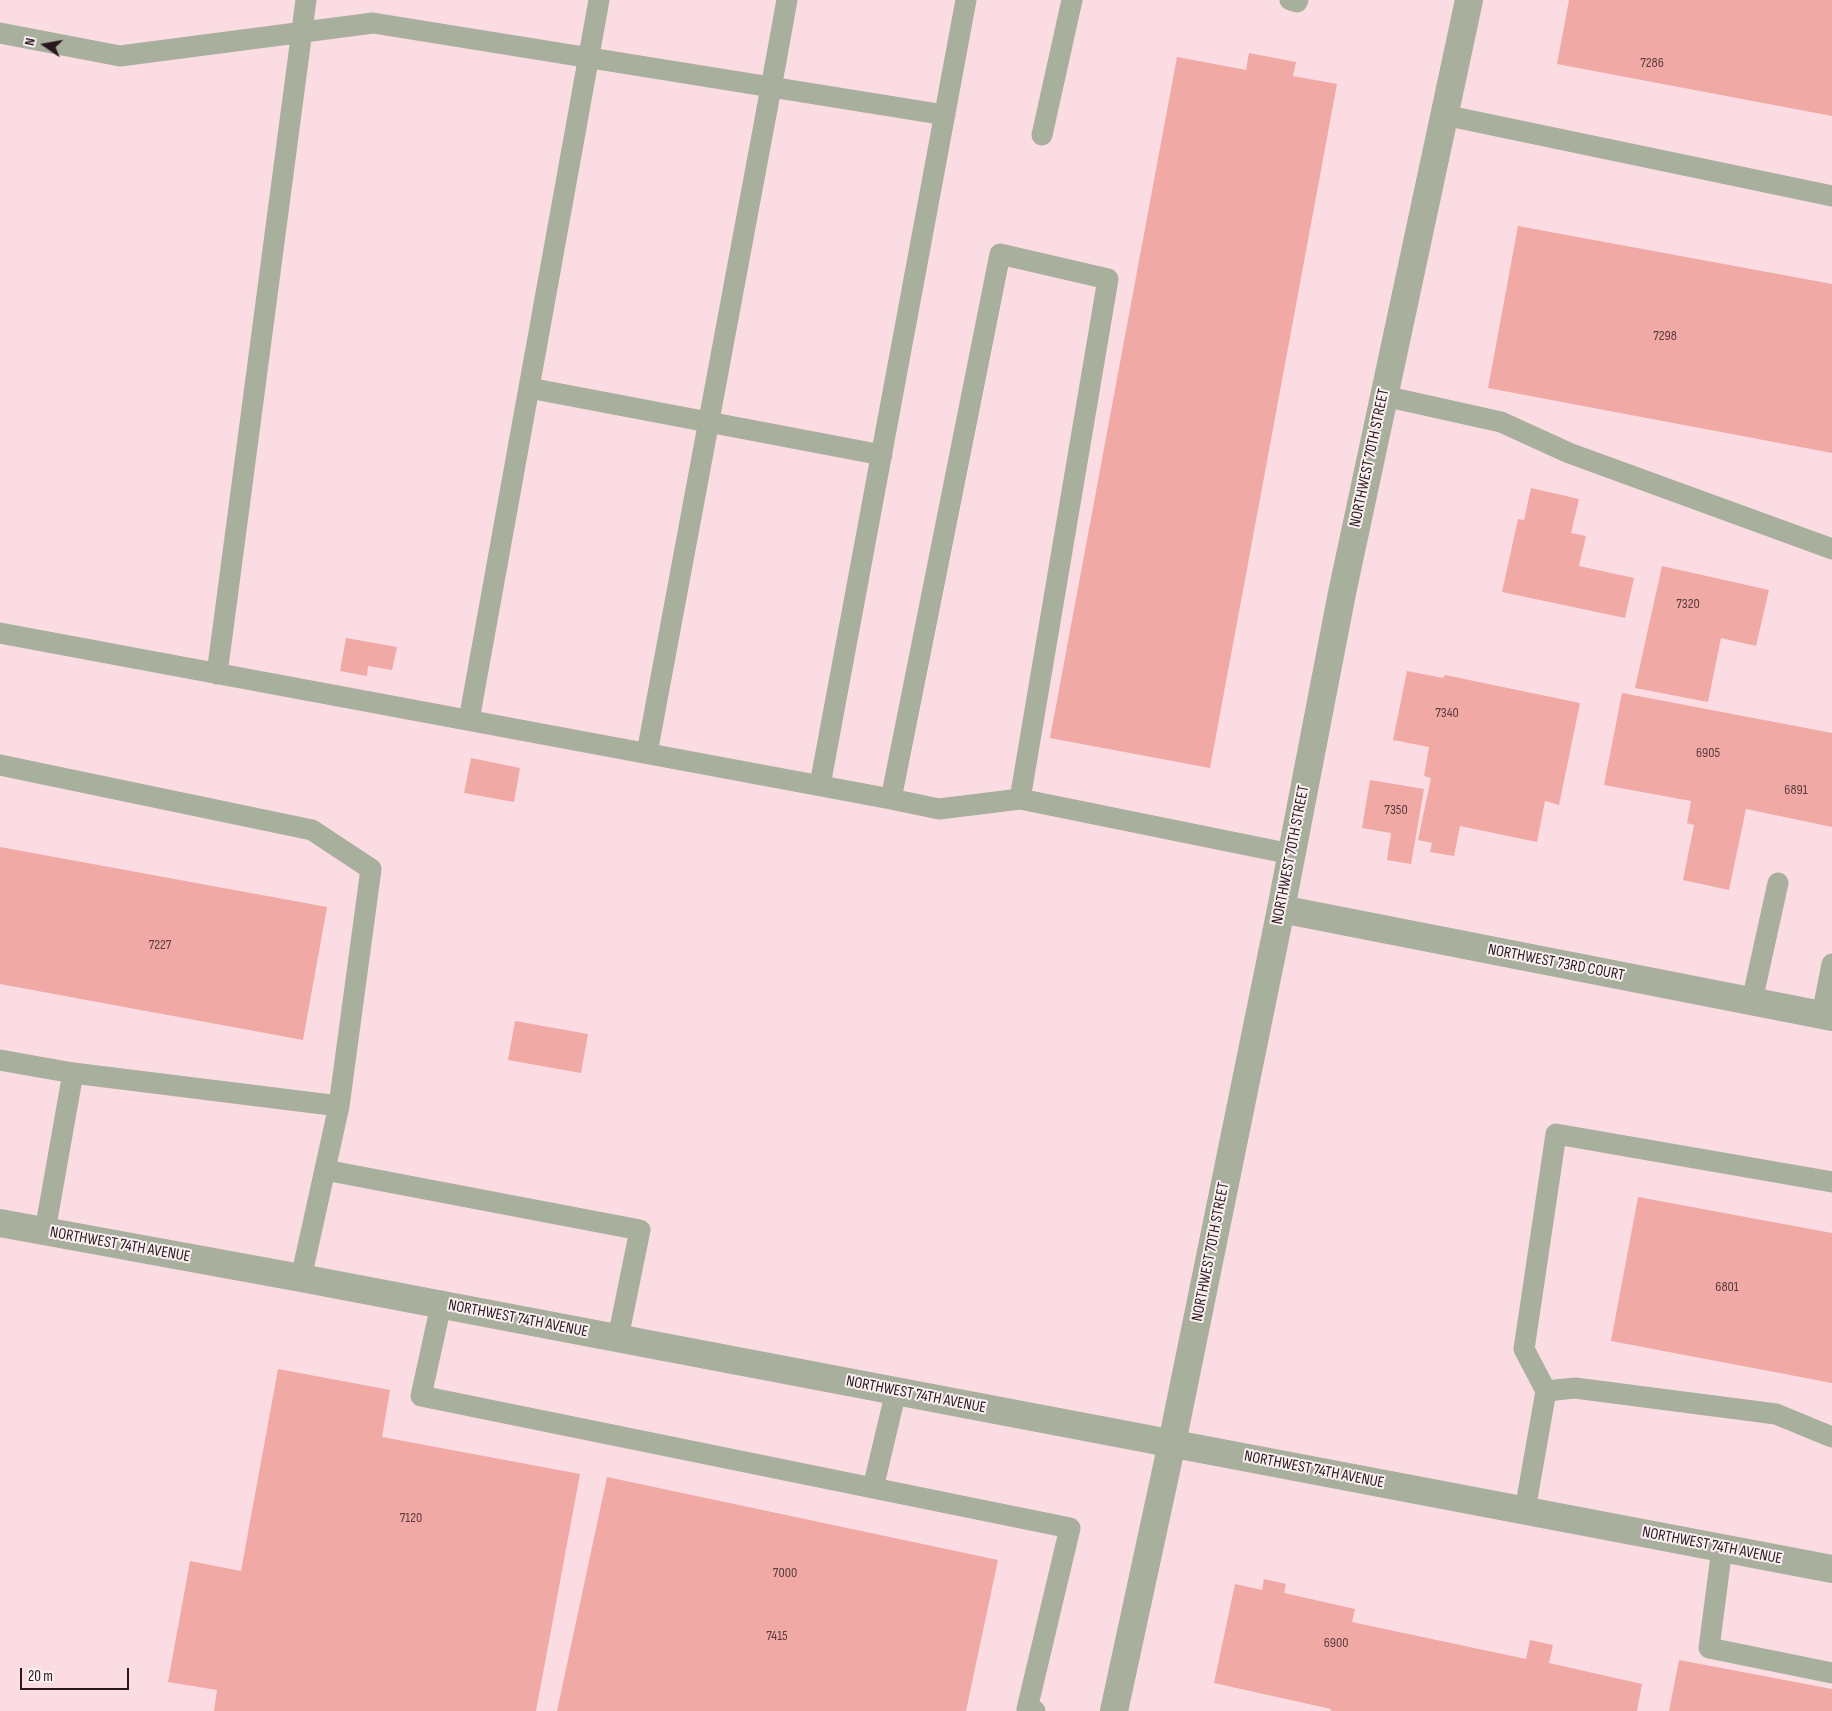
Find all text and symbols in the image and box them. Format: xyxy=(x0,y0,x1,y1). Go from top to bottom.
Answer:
north arrow xyxy=(20,20,70,70)
text: N xyxy=(21,36,39,47)
house number: 7286 xyxy=(1640,55,1664,71)
house number: 7298 xyxy=(1653,328,1677,344)
street label: NORTHWEST 70TH STREET xyxy=(1346,387,1394,529)
house number: 7320 xyxy=(1676,596,1700,612)
house number: 7340 xyxy=(1435,705,1459,721)
house number: 6905 xyxy=(1696,745,1720,761)
house number: 6891 xyxy=(1784,782,1808,798)
street label: NORTHWEST 70TH STREET xyxy=(1268,784,1314,926)
house number: 7350 xyxy=(1384,802,1408,818)
house number: 7227 xyxy=(149,937,171,953)
street label: NORTHWEST 73RD COURT xyxy=(1486,940,1626,986)
street label: NORTHWEST 70TH STREET xyxy=(1188,1181,1234,1323)
street label: NORTHWEST 74TH AVENUE xyxy=(48,1223,192,1267)
house number: 6801 xyxy=(1715,1279,1739,1295)
street label: NORTHWEST 74TH AVENUE xyxy=(446,1296,590,1342)
street label: NORTHWEST 74TH AVENUE xyxy=(844,1372,988,1418)
street label: NORTHWEST 74TH AVENUE xyxy=(1242,1447,1386,1493)
house number: 7120 xyxy=(400,1510,422,1526)
street label: NORTHWEST 74TH AVENUE xyxy=(1640,1523,1784,1569)
house number: 7000 xyxy=(773,1565,797,1581)
house number: 7415 xyxy=(766,1628,788,1644)
house number: 6900 xyxy=(1324,1635,1348,1651)
scale bar xyxy=(22,1658,131,1690)
text: 20 m xyxy=(28,1667,53,1686)

